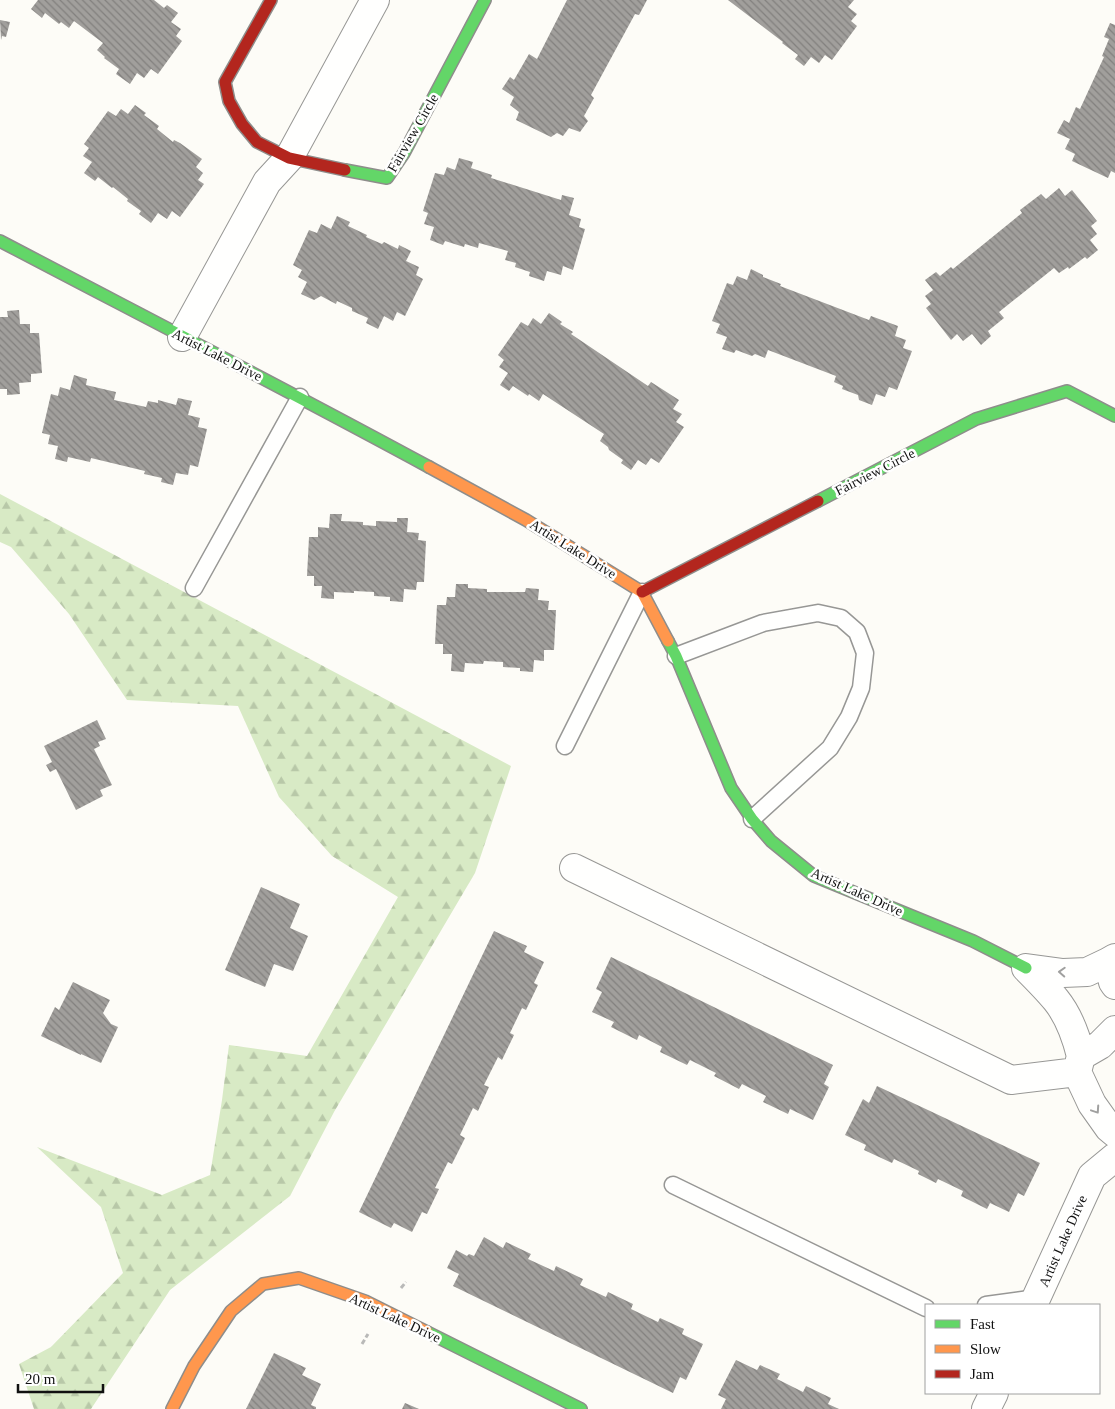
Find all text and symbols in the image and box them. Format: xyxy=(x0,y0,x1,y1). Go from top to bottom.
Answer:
street label: Fairview Circle xyxy=(385,91,441,175)
street label: Artist Lake Drive xyxy=(170,326,264,384)
street label: Fairview Circle xyxy=(833,445,917,499)
street label: Artist Lake Drive xyxy=(527,516,619,582)
street label: Artist Lake Drive xyxy=(809,865,905,919)
one-way arrow xyxy=(1057,967,1065,978)
one-way arrow xyxy=(1090,1104,1099,1113)
street label: Artist Lake Drive xyxy=(1036,1193,1090,1289)
street label: Artist Lake Drive xyxy=(347,1290,443,1346)
legend xyxy=(925,1304,1100,1394)
text: Fast xyxy=(970,1316,996,1332)
text: Slow xyxy=(970,1341,1001,1357)
scale bar xyxy=(18,1362,102,1394)
text: Jam xyxy=(970,1366,994,1382)
text: 20 m xyxy=(25,1371,56,1387)

